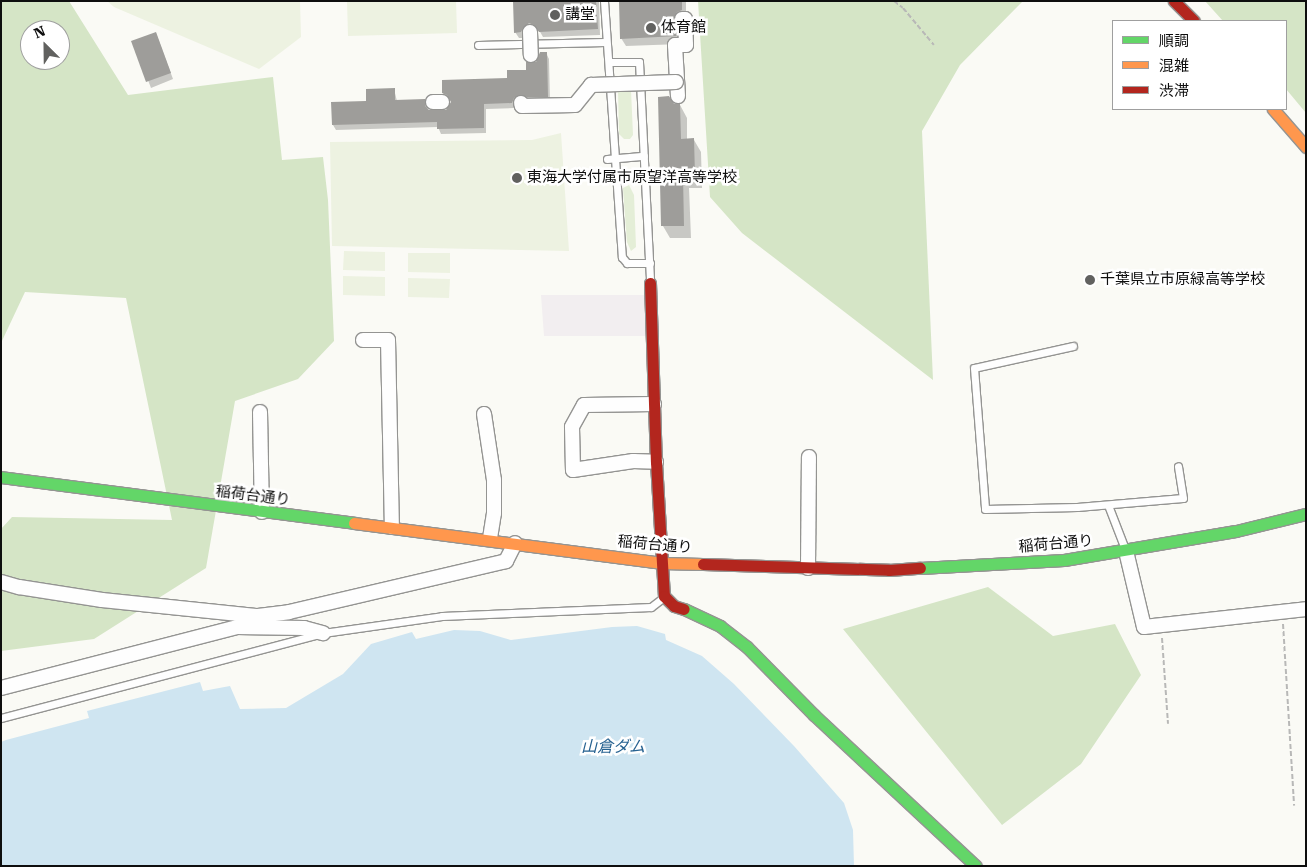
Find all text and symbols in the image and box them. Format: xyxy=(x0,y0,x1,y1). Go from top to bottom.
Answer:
place label: 講堂 xyxy=(565,6,595,24)
marker: 講堂 xyxy=(549,9,561,21)
place label: 体育館 xyxy=(661,19,706,37)
north arrow xyxy=(20,20,70,70)
legend xyxy=(1112,20,1287,110)
marker: 体育館 xyxy=(645,22,657,34)
text: N xyxy=(31,23,48,42)
text: 順調 xyxy=(1159,32,1189,50)
text: 混雑 xyxy=(1159,57,1189,75)
text: 渋滞 xyxy=(1159,82,1189,100)
place label: 東海大学付属市原望洋高等学校 xyxy=(527,169,737,187)
marker: 東海大学付属市原望洋高等学校 xyxy=(511,172,523,184)
place label: 千葉県立市原緑高等学校 xyxy=(1100,271,1265,289)
marker: 千葉県立市原緑高等学校 xyxy=(1084,274,1096,286)
street label: 稲荷台通り xyxy=(215,482,291,510)
street label: 稲荷台通り xyxy=(1018,532,1094,556)
street label: 稲荷台通り xyxy=(617,533,693,557)
water label: 山倉ダム xyxy=(581,737,645,757)

